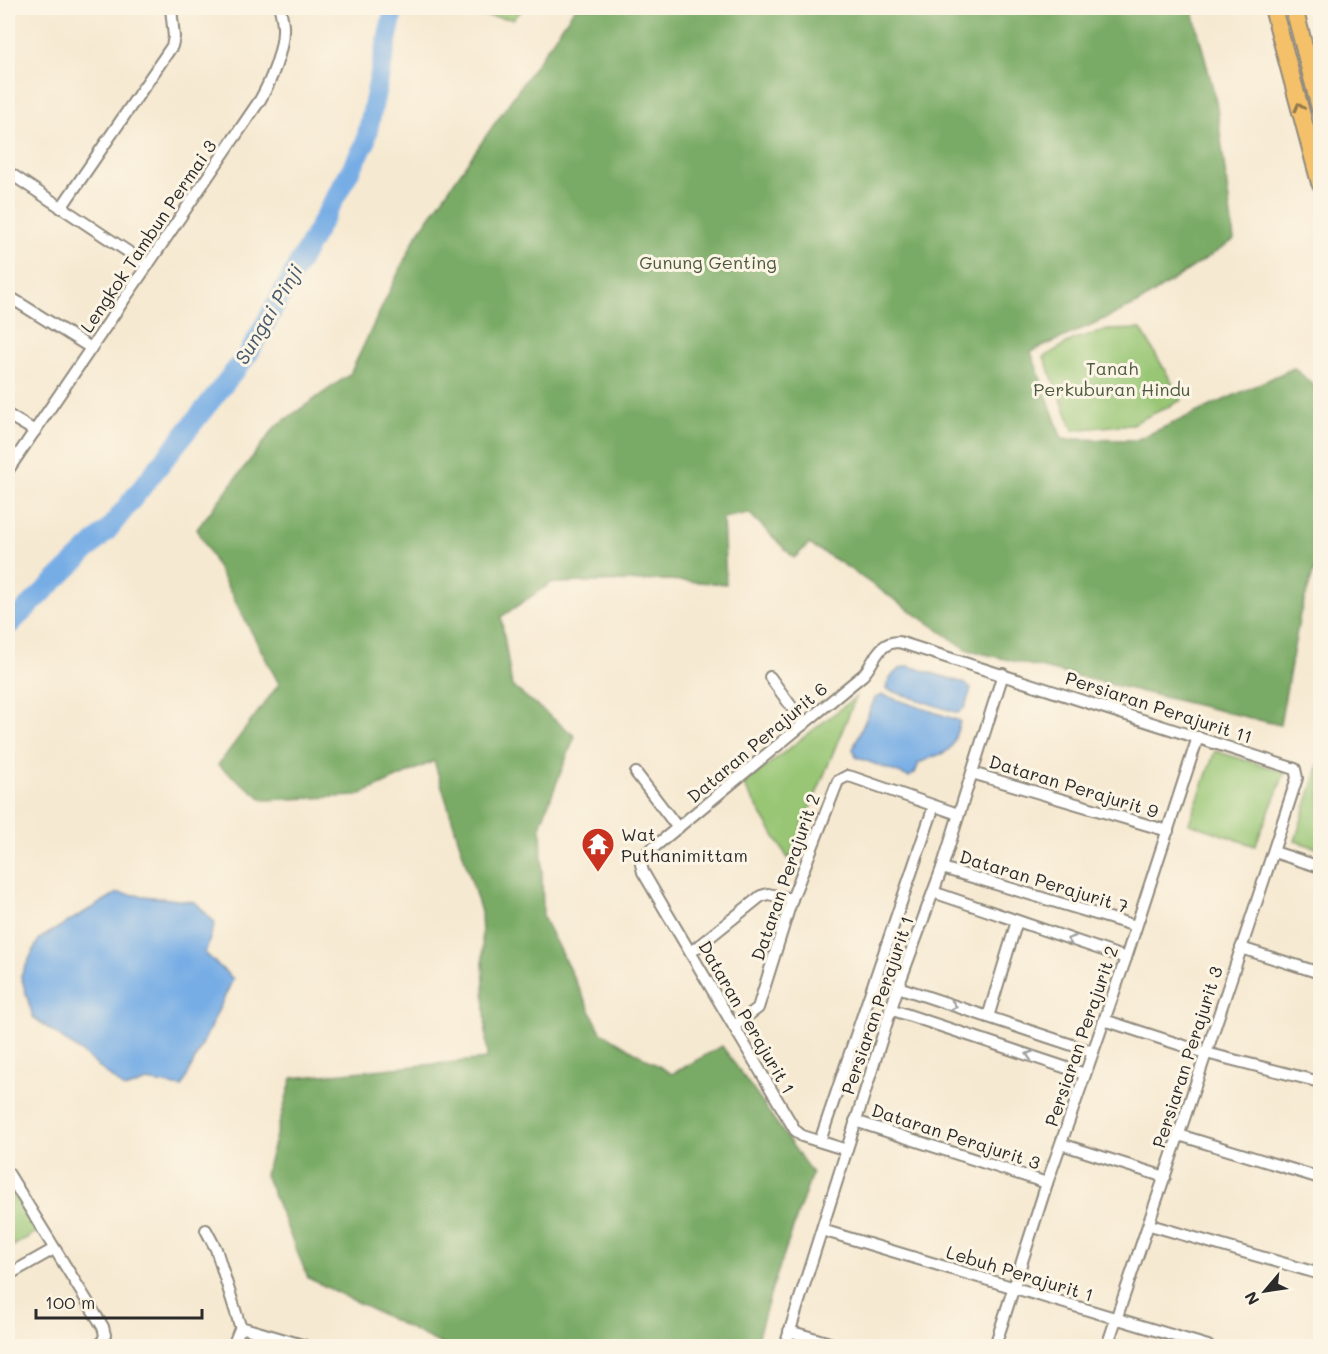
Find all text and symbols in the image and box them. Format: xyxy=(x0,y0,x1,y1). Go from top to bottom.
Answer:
one-way arrow xyxy=(1294,102,1307,112)
street label: Lengkok Tambun Permai 3 xyxy=(74,135,222,337)
park label: Gunung Genting xyxy=(639,250,777,274)
water label: Sungai Pinji xyxy=(228,258,308,369)
park label: Tanah Perkuburan Hindu xyxy=(1033,356,1191,401)
street label: Persiaran Perajurit 11 xyxy=(1062,665,1256,749)
street label: Dataran Perajurit 6 xyxy=(682,676,832,808)
street label: Dataran Perajurit 9 xyxy=(986,749,1162,823)
street label: Dataran Perajurit 2 xyxy=(745,790,825,964)
place label: Wat Puthanimittam xyxy=(621,822,748,867)
temple icon: Wat Puthanimittam xyxy=(580,826,616,873)
street label: Dataran Perajurit 7 xyxy=(957,844,1131,918)
street label: Persiaran Perajurit 1 xyxy=(835,913,919,1097)
one-way arrow xyxy=(1066,934,1077,947)
street label: Dataran Perajurit 1 xyxy=(693,936,801,1098)
street label: Persiaran Perajurit 2 xyxy=(1039,943,1123,1129)
street label: Persiaran Perajurit 3 xyxy=(1146,963,1228,1151)
one-way arrow xyxy=(947,998,958,1011)
one-way arrow xyxy=(1025,1050,1036,1063)
street label: Dataran Perajurit 3 xyxy=(869,1097,1043,1175)
street label: Lebuh Perajurit 1 xyxy=(944,1239,1096,1307)
north arrow xyxy=(1235,1261,1295,1321)
scale bar xyxy=(36,1282,202,1320)
text: N xyxy=(1239,1288,1264,1309)
text: 100 m xyxy=(45,1290,95,1314)

